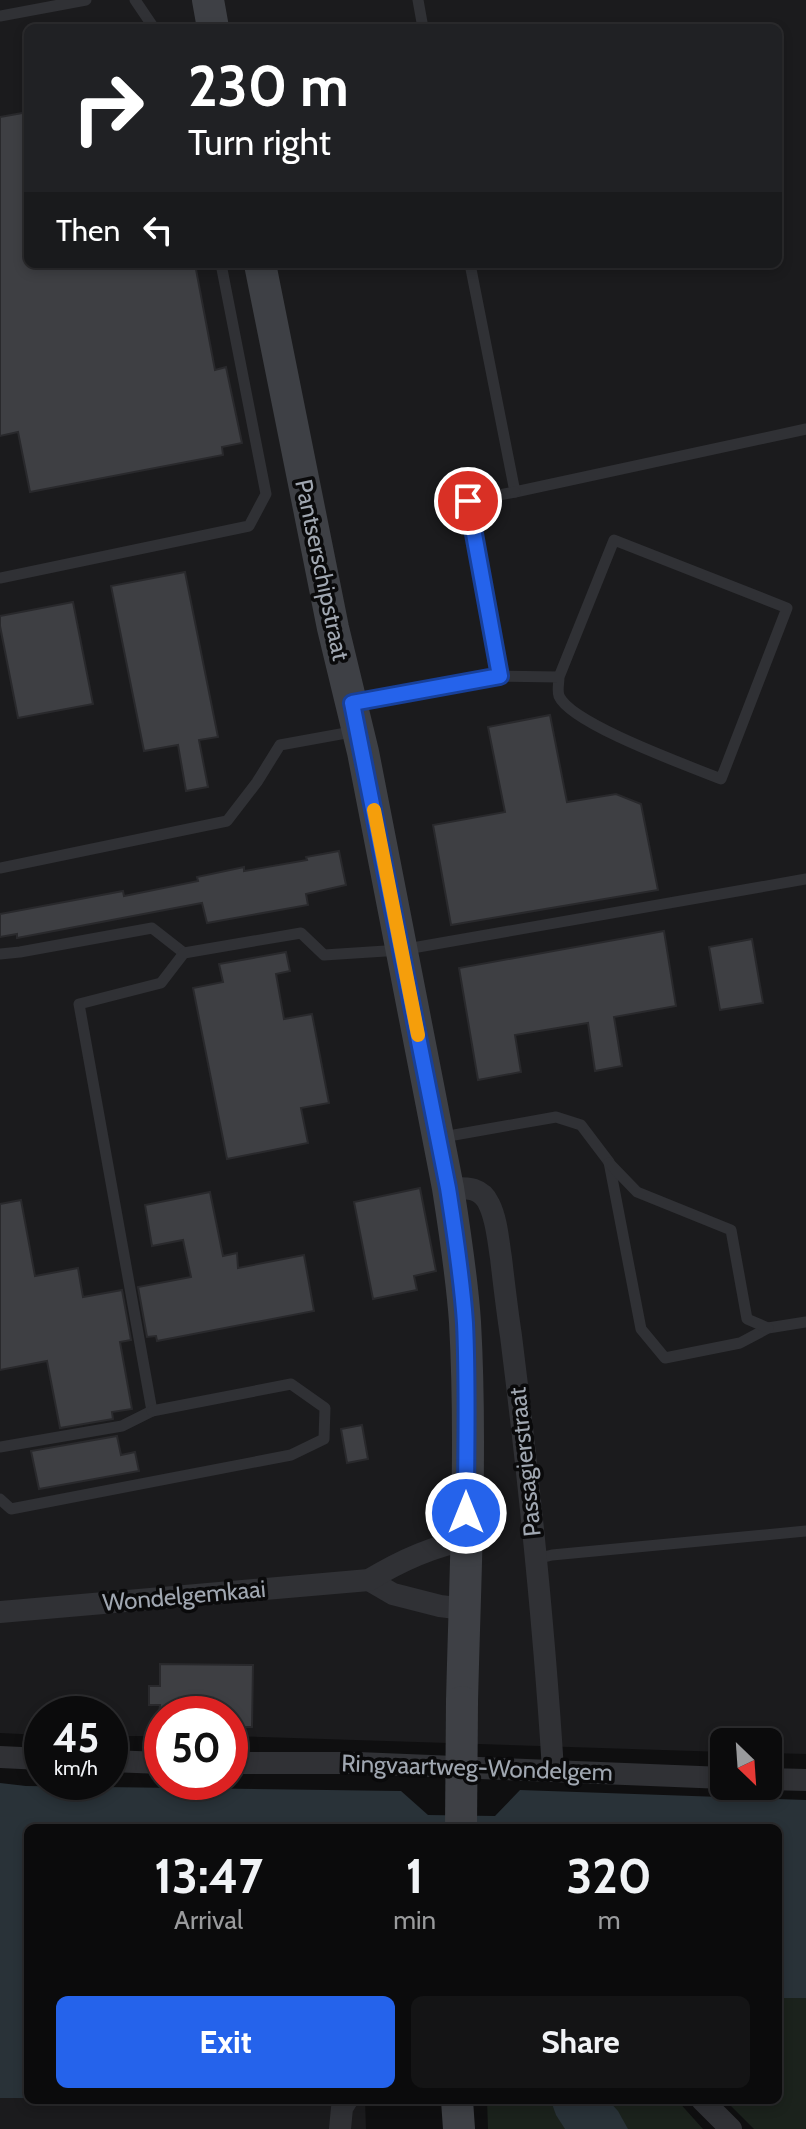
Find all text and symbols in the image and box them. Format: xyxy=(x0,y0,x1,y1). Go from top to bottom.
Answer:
text: 230 m xyxy=(188,52,349,120)
icon: right xyxy=(56,56,160,160)
text: Turn right xyxy=(188,120,331,164)
icon: left xyxy=(136,208,180,252)
text: Then xyxy=(56,212,120,249)
pin xyxy=(434,467,502,535)
street label: Pantserschipstraat xyxy=(289,477,356,663)
icon: arrive xyxy=(446,479,490,523)
street label: Passagierstraat xyxy=(502,1386,547,1538)
position arrow xyxy=(424,1471,508,1555)
street label: Wondelgemkaai xyxy=(101,1574,267,1617)
speed limit sign: 50 xyxy=(144,1696,248,1800)
text: 45 xyxy=(53,1713,99,1762)
north arrow xyxy=(710,1728,782,1800)
map controls xyxy=(710,1728,782,1800)
street label: Ringvaartweg-Wondelgem xyxy=(341,1748,613,1787)
text: km/h xyxy=(54,1756,98,1780)
text: 13:47 xyxy=(154,1847,263,1905)
text: 1 xyxy=(406,1847,424,1905)
text: 320 xyxy=(566,1847,652,1905)
text: Arrival xyxy=(174,1904,243,1936)
text: min xyxy=(393,1904,436,1936)
text: m xyxy=(598,1904,620,1936)
button: Exit xyxy=(56,1996,395,2088)
button: Share xyxy=(411,1996,750,2088)

